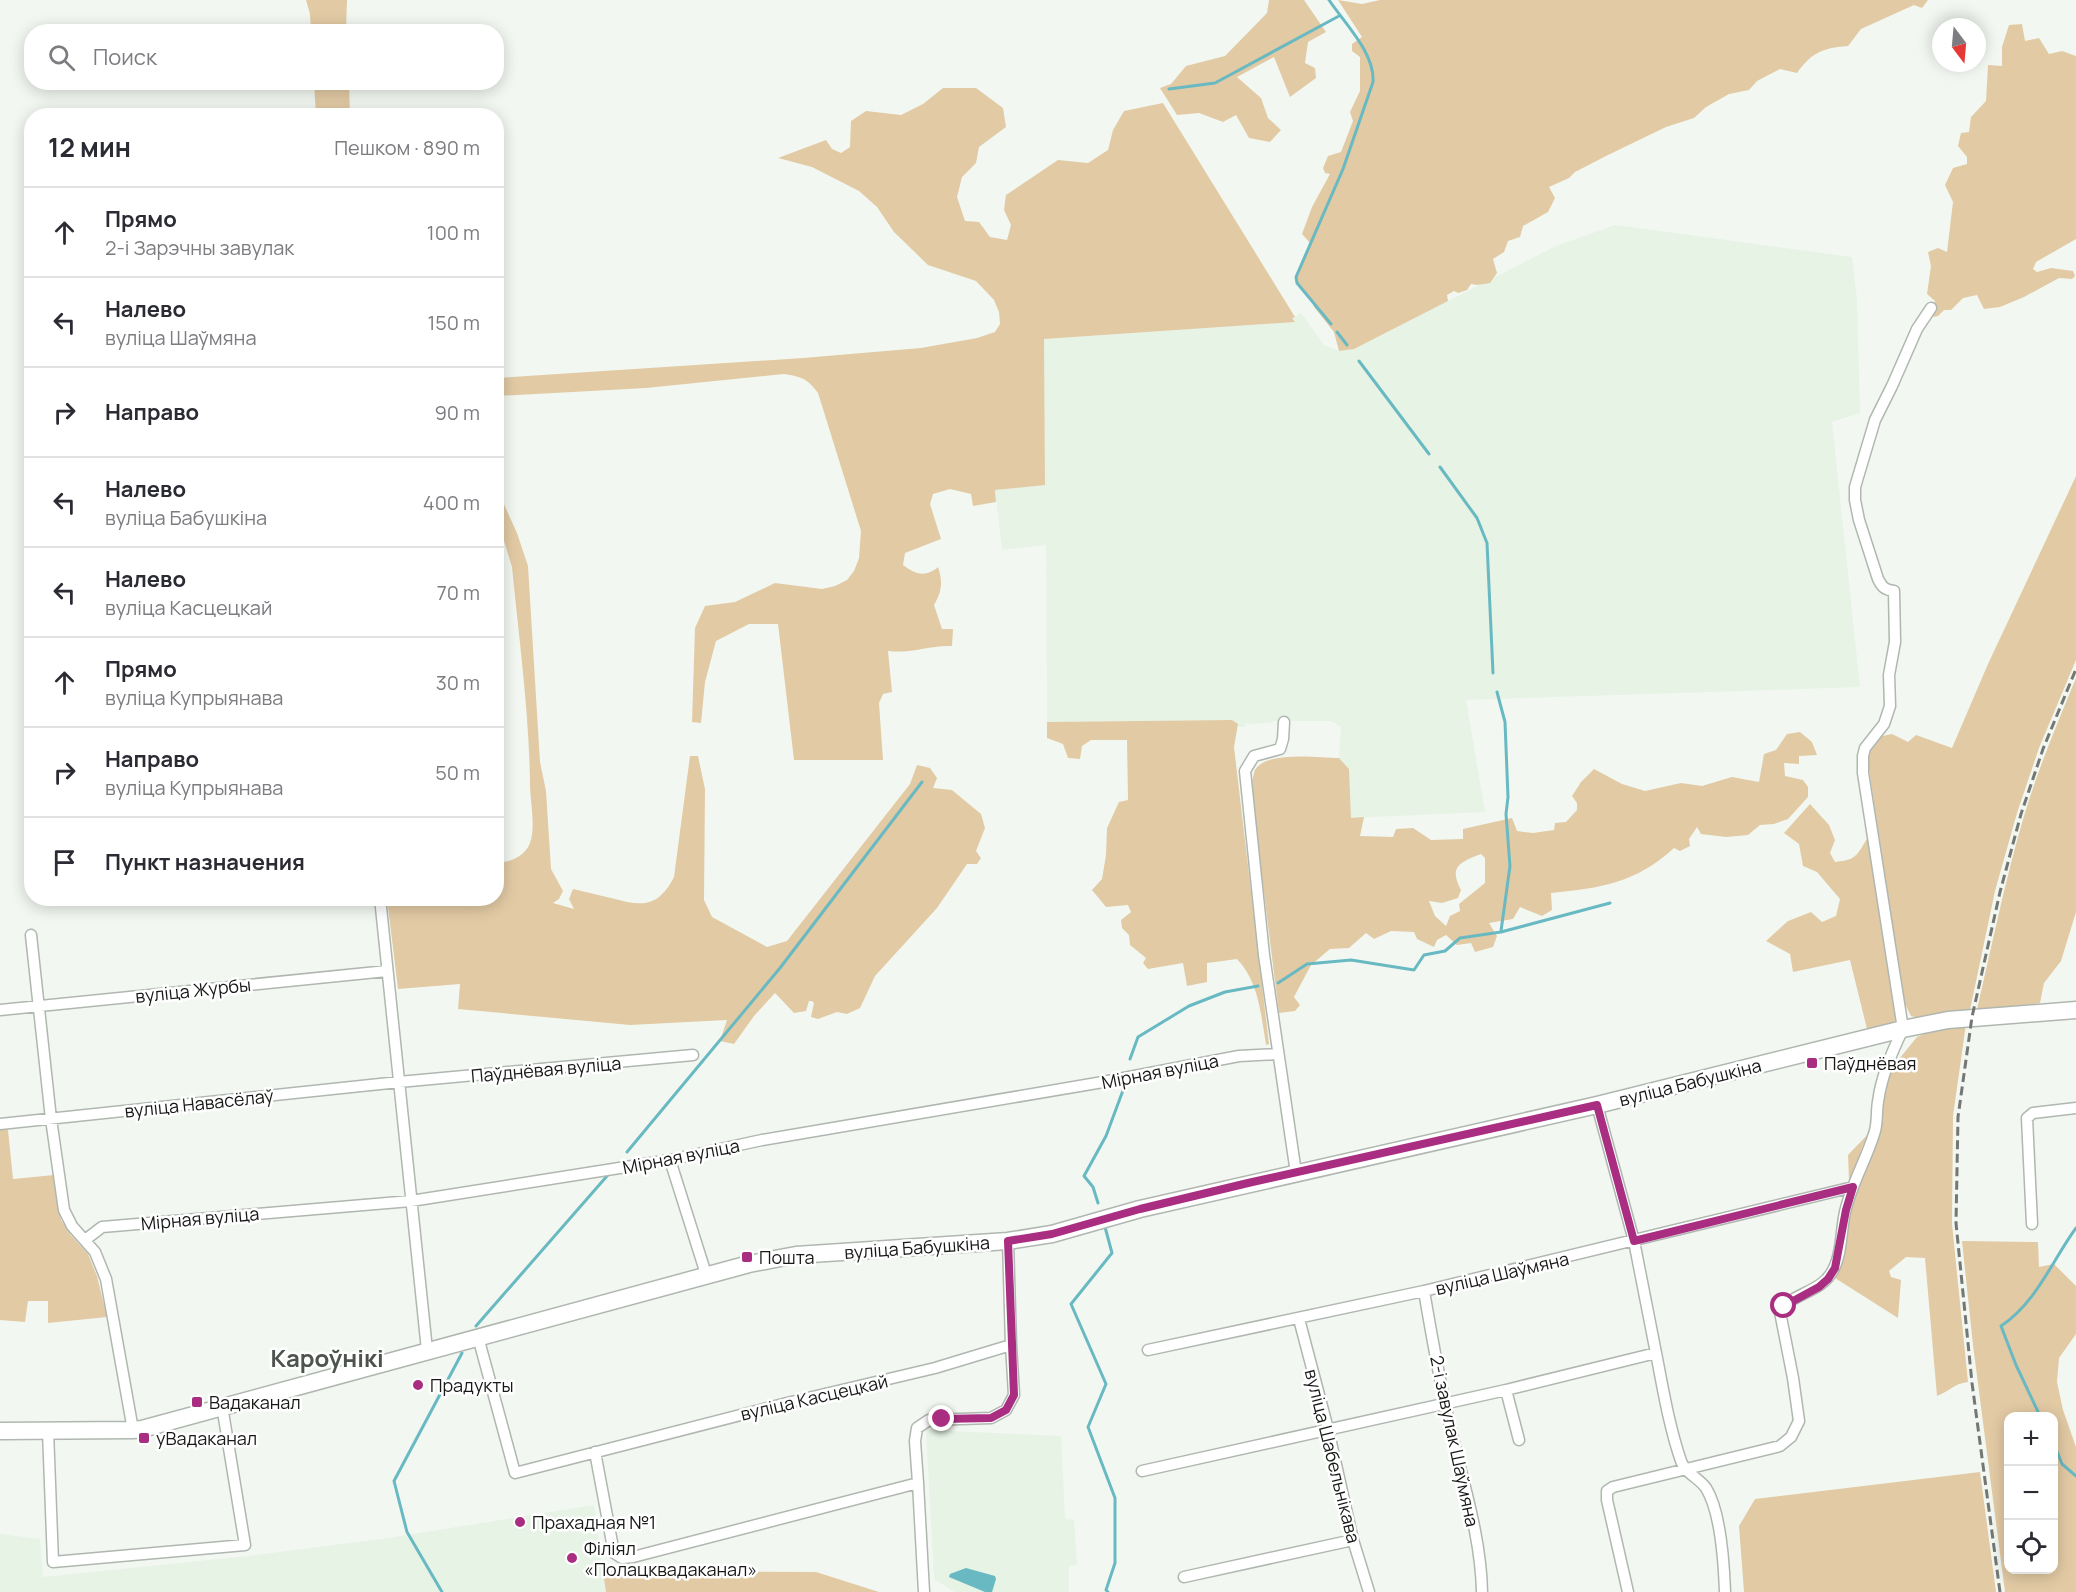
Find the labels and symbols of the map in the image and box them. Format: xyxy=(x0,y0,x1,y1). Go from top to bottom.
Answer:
north arrow xyxy=(1932,18,1986,72)
street label: вуліца Журбы xyxy=(134,972,252,1008)
street label: Мірная вуліца xyxy=(1099,1048,1221,1094)
street label: Паўднёвая вуліца xyxy=(470,1050,622,1088)
place label: Паўднёвая xyxy=(1824,1051,1917,1075)
street label: вуліца Бабушкіна xyxy=(1616,1053,1764,1111)
marker: Паўднёвая xyxy=(1805,1056,1819,1070)
street label: вуліца Навасёлаў xyxy=(123,1083,275,1123)
street label: Мірная вуліца xyxy=(620,1133,742,1179)
street label: Мірная вуліца xyxy=(140,1201,260,1235)
street label: вуліца Бабушкіна xyxy=(843,1230,991,1264)
place label: Пошта xyxy=(759,1245,815,1269)
street label: вуліца Шаўмяна xyxy=(1433,1246,1571,1300)
marker: Пошта xyxy=(740,1250,754,1264)
route start xyxy=(1770,1292,1796,1318)
district label: Кароўнікі xyxy=(270,1341,384,1374)
street label: 2-і завулак Шаўмяна xyxy=(1425,1353,1485,1529)
street label: вуліца Шабельнікава xyxy=(1300,1366,1366,1546)
street label: вуліца Касцецкай xyxy=(738,1368,890,1426)
place label: Прадукты xyxy=(430,1373,513,1397)
marker: Прадукты xyxy=(411,1378,425,1392)
place label: Вадаканал xyxy=(209,1390,301,1414)
marker: Вадаканал xyxy=(190,1395,204,1409)
route end xyxy=(928,1405,954,1431)
place label: уВадаканал xyxy=(156,1426,257,1450)
marker: уВадаканал xyxy=(137,1431,151,1445)
place label: Прахадная №1 xyxy=(532,1510,656,1534)
marker: Прахадная №1 xyxy=(513,1515,527,1529)
place label: Філіял «Полацквадаканал» xyxy=(584,1536,757,1581)
marker: Філіял «Полацквадаканал» xyxy=(565,1551,579,1565)

